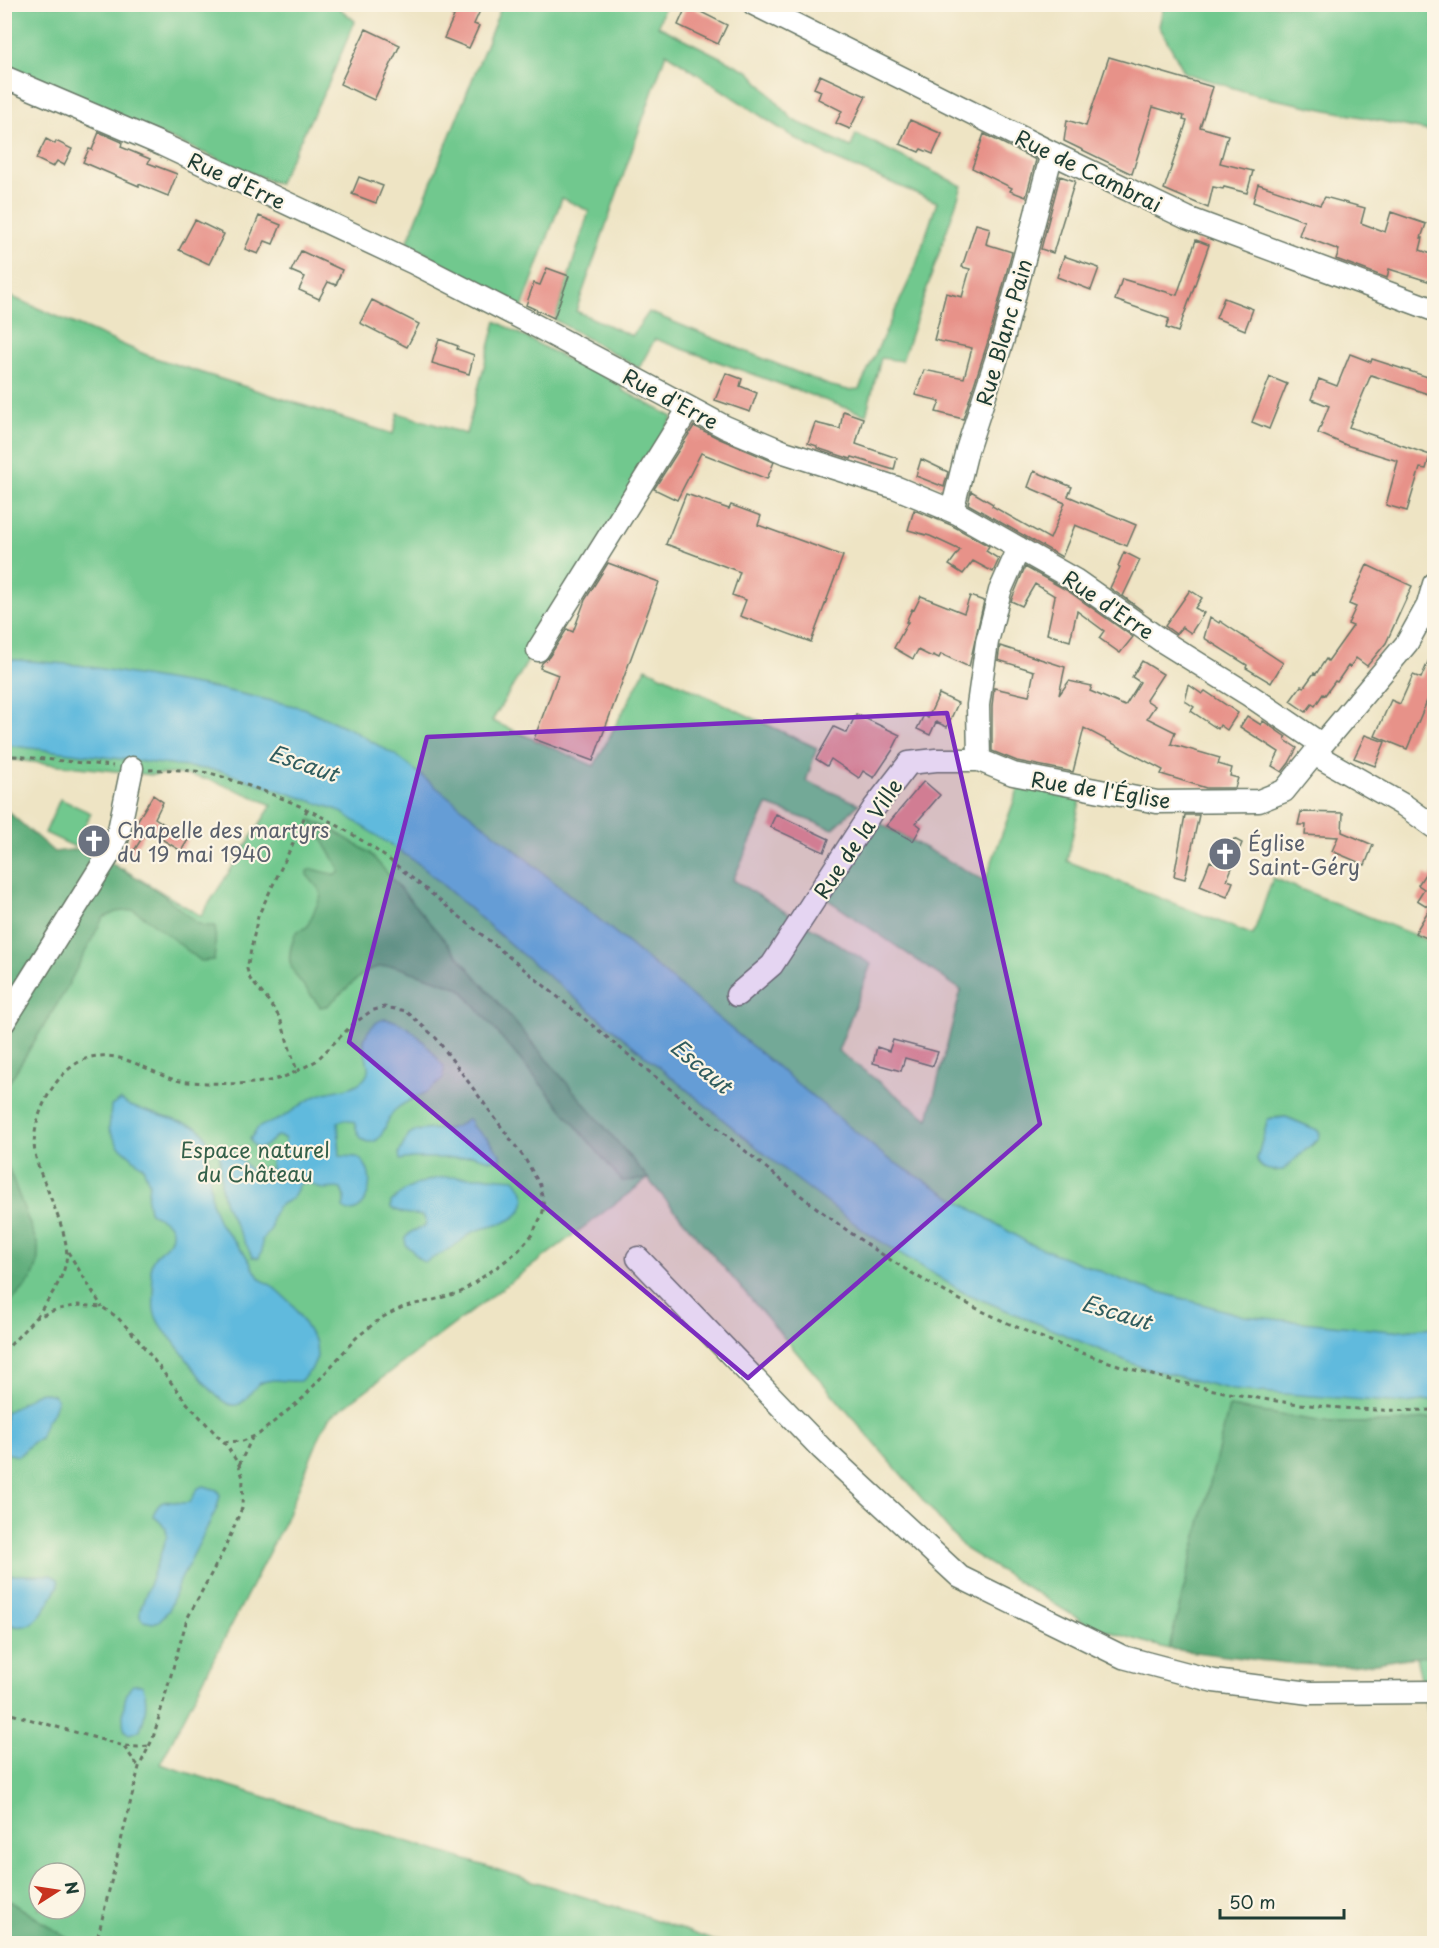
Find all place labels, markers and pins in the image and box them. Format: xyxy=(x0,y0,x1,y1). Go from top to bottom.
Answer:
place label: Chapelle des martyrs du 19 mai 1940 xyxy=(117,813,329,869)
church icon: Chapelle des martyrs du 19 mai 1940 xyxy=(76,823,112,859)
place label: Église Saint-Géry xyxy=(1248,826,1360,882)
church icon: Église Saint-Géry xyxy=(1207,836,1243,872)

